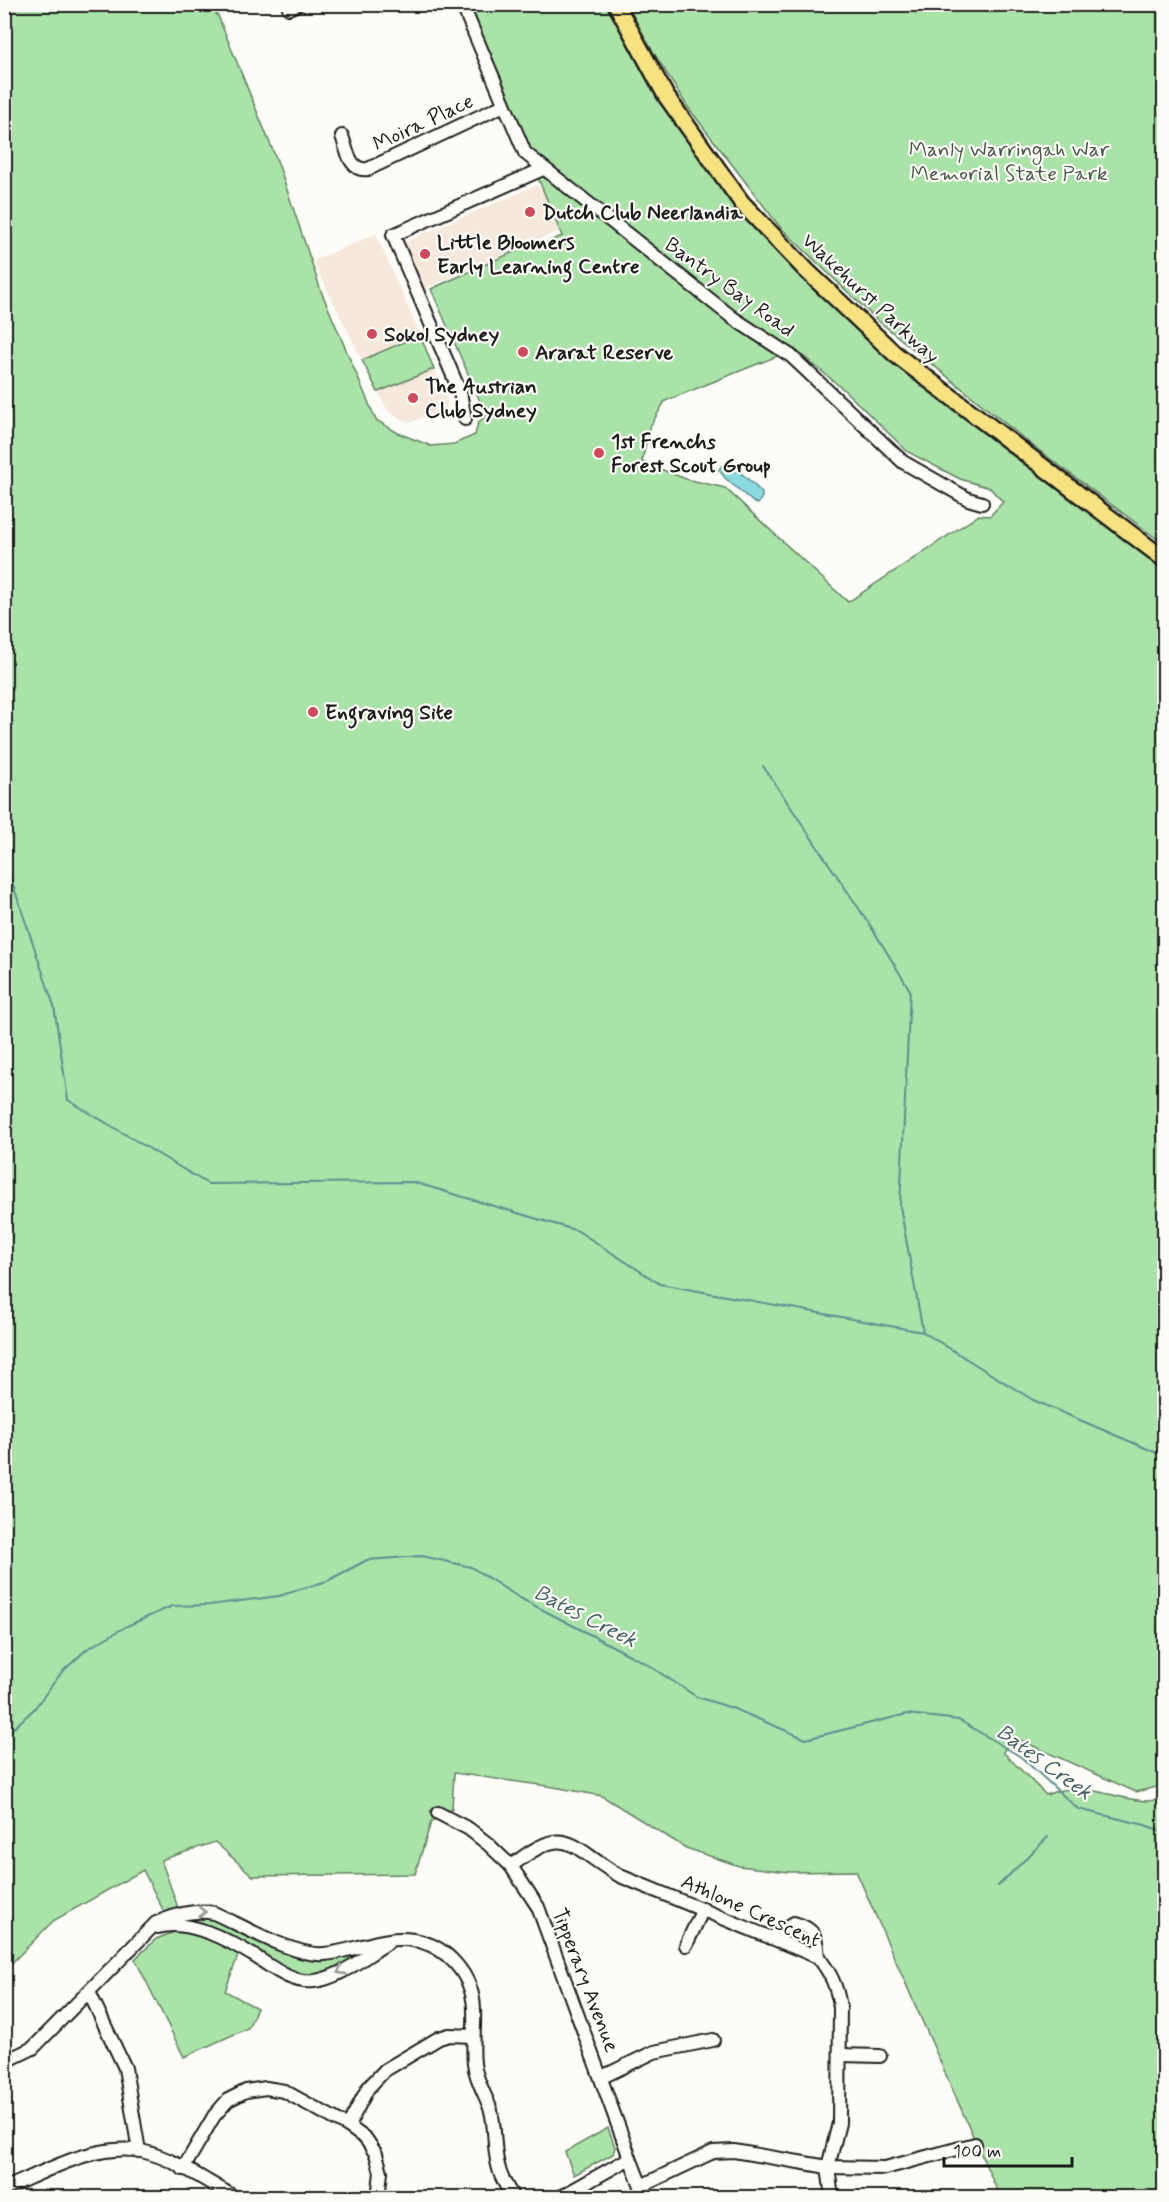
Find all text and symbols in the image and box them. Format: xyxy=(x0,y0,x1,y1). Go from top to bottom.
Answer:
street label: Moira Place xyxy=(369,87,478,158)
park label: Manly Warringah War Memorial State Park xyxy=(909,136,1110,188)
place label: Dutch Club Neerlandia xyxy=(542,199,744,227)
marker: Dutch Club Neerlandia xyxy=(523,205,537,219)
street label: Wakehurst Parkway xyxy=(795,227,945,370)
place label: Little Bloomers Early Learning Centre xyxy=(437,229,639,283)
street label: Bantry Bay Road xyxy=(659,231,800,344)
marker: Little Bloomers Early Learning Centre xyxy=(418,247,432,261)
place label: Sokol Sydney xyxy=(384,321,500,349)
marker: Sokol Sydney xyxy=(365,327,379,341)
place label: Ararat Reserve xyxy=(535,339,673,367)
marker: Ararat Reserve xyxy=(516,345,530,359)
place label: The Austrian Club Sydney xyxy=(425,373,537,425)
marker: The Austrian Club Sydney xyxy=(406,391,420,405)
place label: 1st Frenchs Forest Scout Group xyxy=(611,428,771,480)
marker: 1st Frenchs Forest Scout Group xyxy=(592,446,606,460)
place label: Engraving Site xyxy=(325,699,453,729)
marker: Engraving Site xyxy=(306,705,320,719)
water label: Bates Creek xyxy=(529,1579,641,1655)
water label: Bates Creek xyxy=(990,1718,1097,1807)
street label: Athlone Crescent xyxy=(676,1868,825,1954)
street label: Tipperary Avenue xyxy=(545,1904,625,2056)
one-way arrow xyxy=(197,1906,206,1918)
one-way arrow xyxy=(337,1964,347,1976)
scale bar xyxy=(944,2130,1072,2168)
text: 100 m xyxy=(953,2140,1001,2164)

